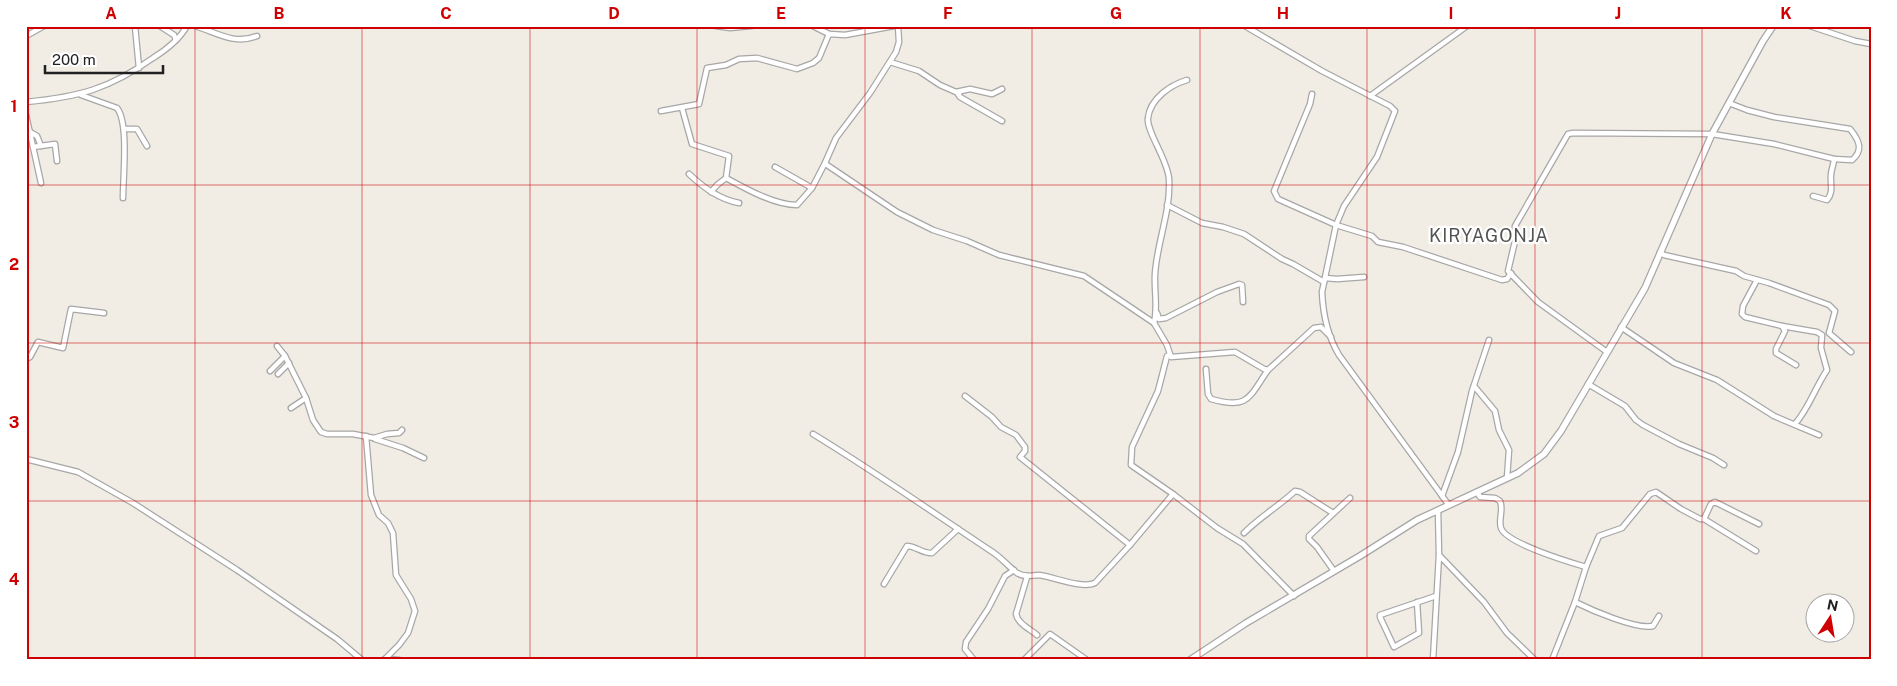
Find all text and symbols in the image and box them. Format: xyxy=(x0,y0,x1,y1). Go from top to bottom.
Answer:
text: A xyxy=(105,4,117,23)
text: B xyxy=(274,4,285,23)
text: C xyxy=(440,4,452,23)
text: D xyxy=(608,4,620,23)
text: E xyxy=(776,4,786,23)
text: F xyxy=(943,4,953,23)
text: G xyxy=(1110,4,1122,23)
text: H xyxy=(1277,4,1289,23)
text: I xyxy=(1449,4,1453,23)
text: J xyxy=(1615,4,1621,23)
text: K xyxy=(1780,4,1792,23)
scale bar xyxy=(45,42,162,74)
text: 200 m xyxy=(52,51,96,68)
text: 1 xyxy=(11,97,17,116)
district label: KIRYAGONJA xyxy=(1429,225,1549,246)
text: 2 xyxy=(9,255,19,274)
text: 3 xyxy=(9,413,19,432)
text: 4 xyxy=(9,570,20,589)
north arrow xyxy=(1804,594,1854,644)
text: N xyxy=(1826,596,1840,614)

